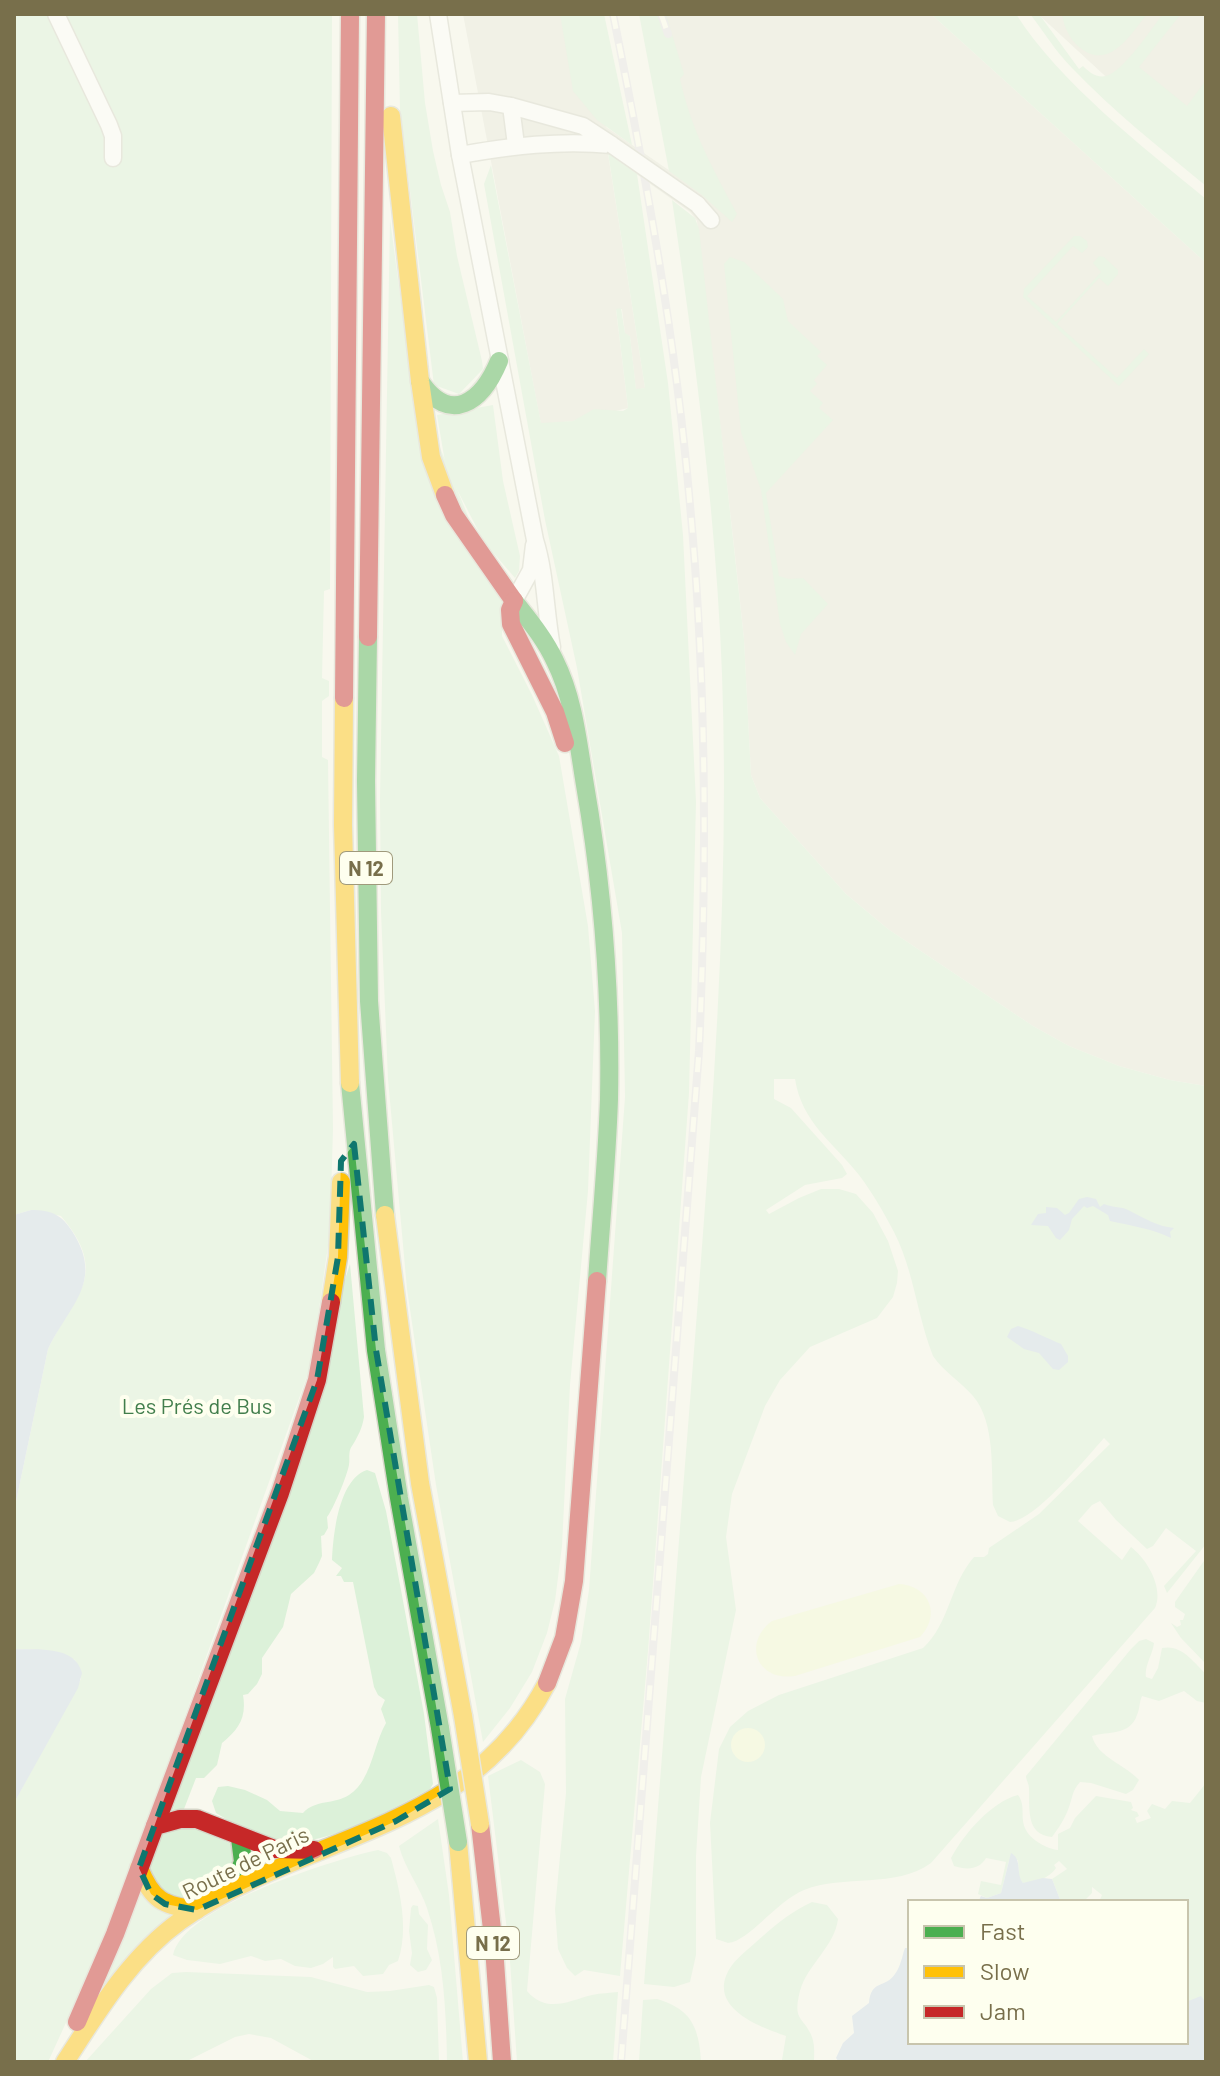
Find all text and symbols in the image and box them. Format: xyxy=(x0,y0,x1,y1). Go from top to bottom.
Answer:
road number: N 12 xyxy=(340,852,392,884)
park label: Les Prés de Bus xyxy=(122,1392,272,1418)
street label: Route de Paris xyxy=(177,1820,313,1904)
legend xyxy=(908,1900,1188,2044)
text: Fast xyxy=(980,1916,1025,1945)
road number: N 12 xyxy=(467,1927,519,1959)
text: Slow xyxy=(980,1956,1029,1985)
text: Jam xyxy=(980,1996,1026,2025)

